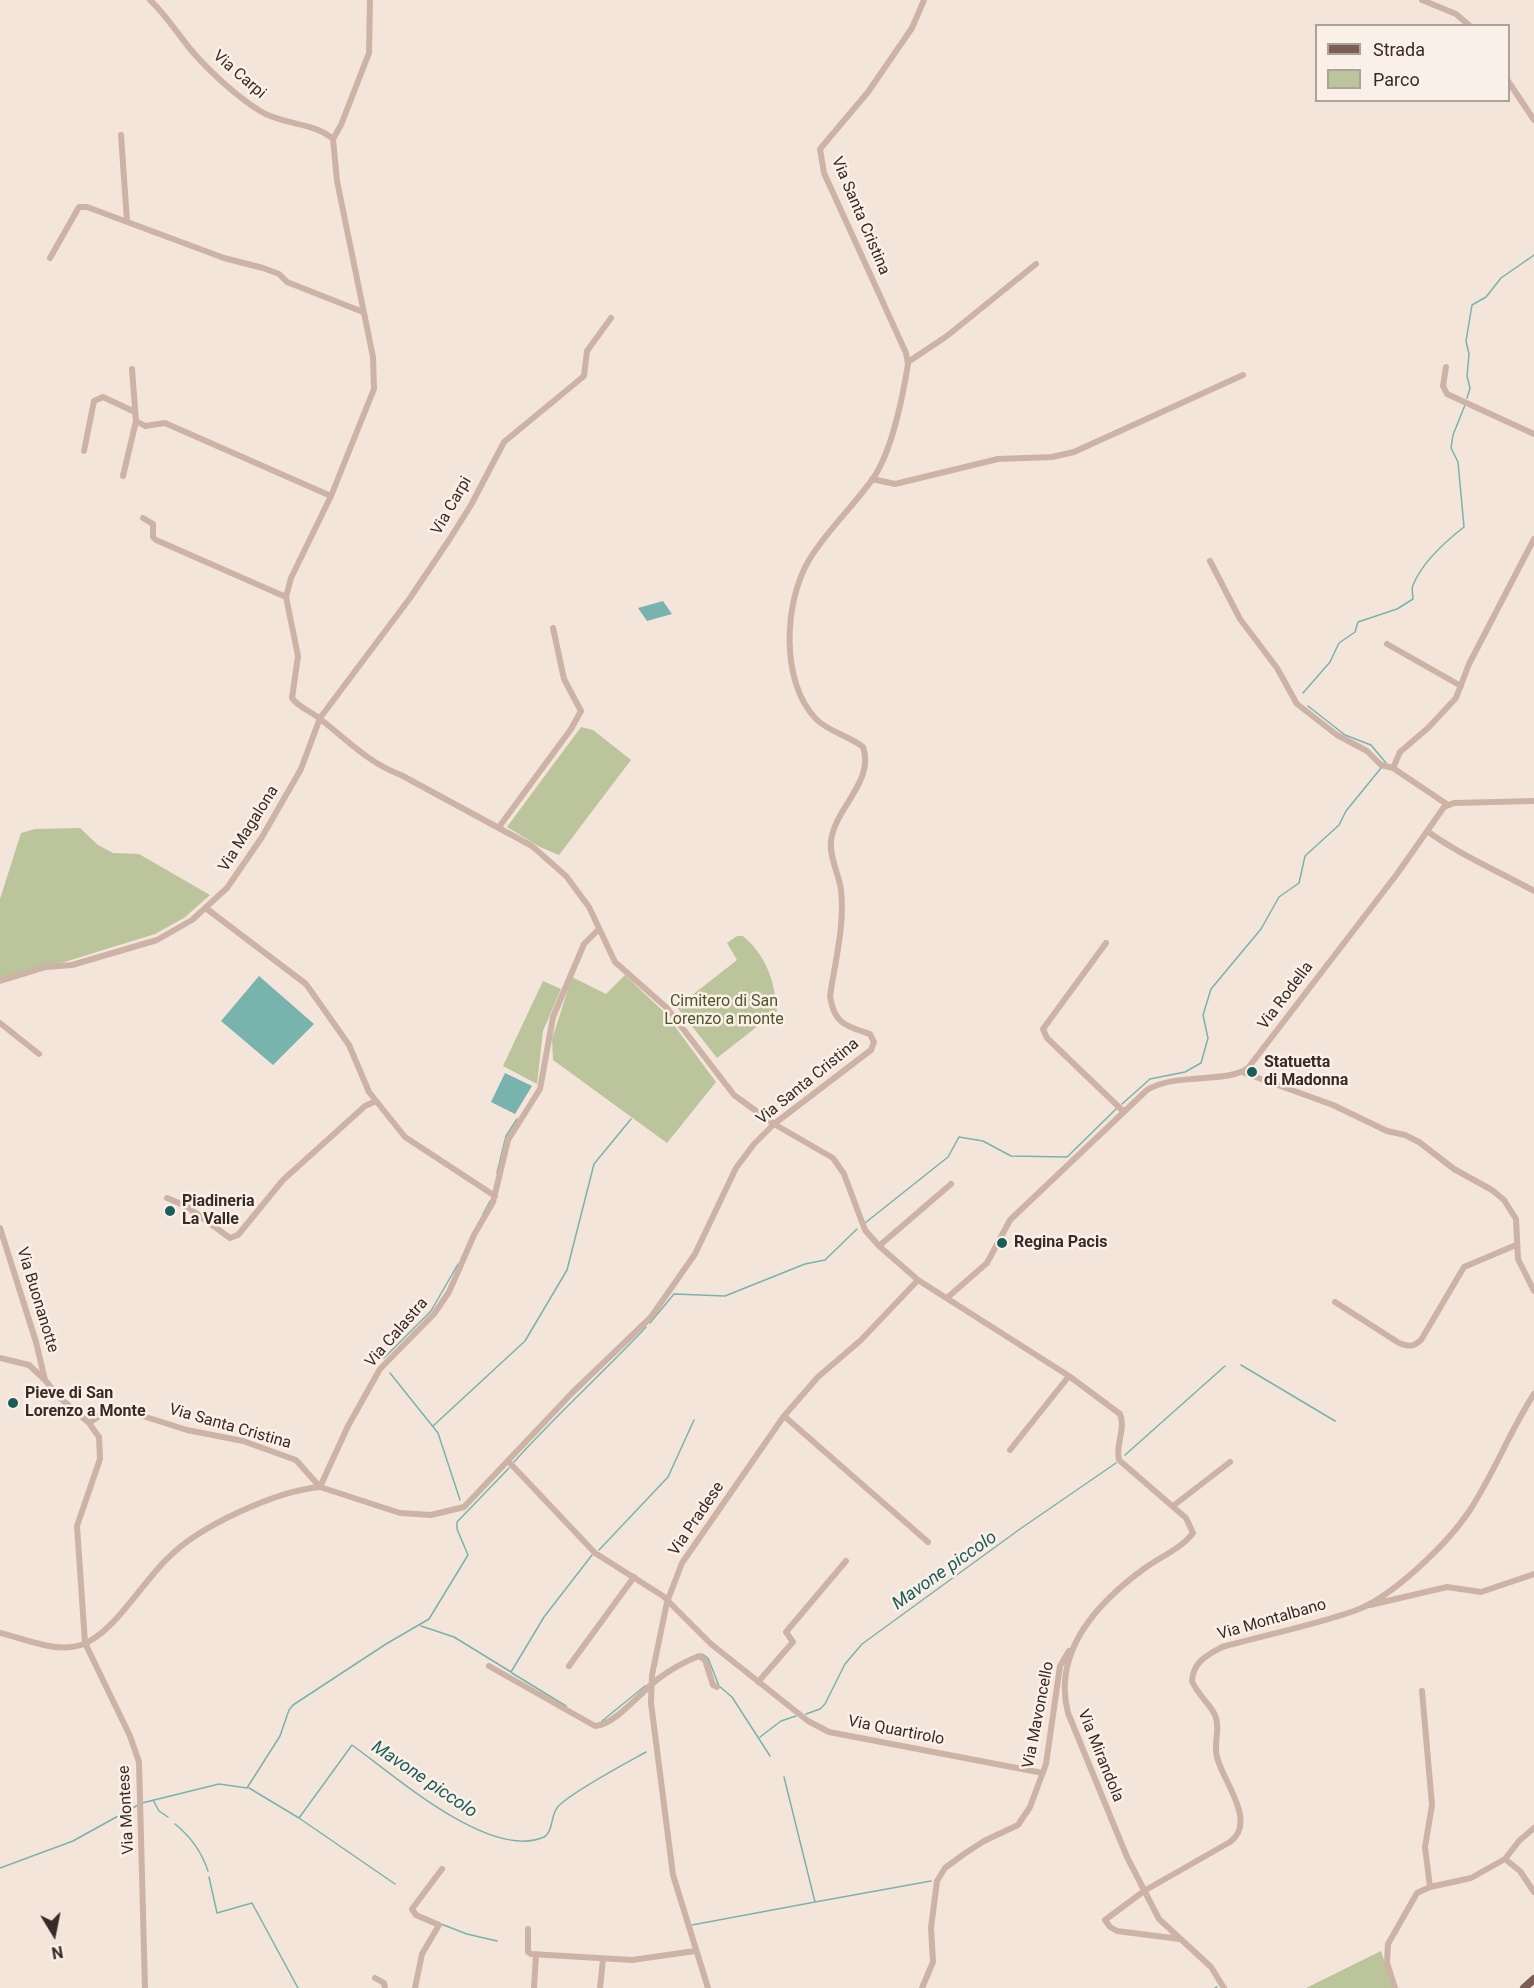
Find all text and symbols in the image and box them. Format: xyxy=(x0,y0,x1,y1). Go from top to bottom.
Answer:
legend xyxy=(1315,24,1510,102)
text: Strada xyxy=(1373,39,1425,60)
street label: Via Carpi xyxy=(208,47,270,103)
text: Parco xyxy=(1373,69,1420,90)
street label: Via Santa Cristina xyxy=(826,154,894,278)
street label: Via Carpi xyxy=(428,473,476,539)
street label: Via Magalona xyxy=(215,783,283,875)
street label: Via Rodella xyxy=(1254,958,1318,1034)
park label: Cimitero di San Lorenzo a monte xyxy=(664,992,784,1030)
street label: Via Santa Cristina xyxy=(753,1035,863,1129)
place label: Statuetta di Madonna xyxy=(1264,1053,1348,1091)
marker: Statuetta di Madonna xyxy=(1245,1065,1259,1079)
place label: Piadineria La Valle xyxy=(182,1192,255,1230)
marker: Piadineria La Valle xyxy=(163,1204,177,1218)
place label: Regina Pacis xyxy=(1014,1233,1107,1253)
marker: Regina Pacis xyxy=(995,1236,1009,1250)
street label: Via Buonanotte xyxy=(12,1245,62,1355)
street label: Via Calastra xyxy=(362,1294,432,1372)
place label: Pieve di San Lorenzo a Monte xyxy=(25,1384,146,1422)
marker: Pieve di San Lorenzo a Monte xyxy=(6,1396,20,1410)
street label: Via Santa Cristina xyxy=(167,1400,293,1454)
street label: Via Pradese xyxy=(665,1478,729,1560)
water label: Mavone piccolo xyxy=(889,1527,1001,1615)
street label: Via Montalbano xyxy=(1215,1595,1329,1645)
street label: Via Mavoncello xyxy=(1019,1660,1059,1770)
street label: Via Mirandola xyxy=(1073,1707,1127,1805)
street label: Via Quartirolo xyxy=(846,1712,946,1750)
water label: Mavone piccolo xyxy=(367,1737,481,1823)
street label: Via Montese xyxy=(115,1765,139,1855)
north arrow xyxy=(24,1904,84,1964)
text: N xyxy=(50,1942,64,1963)

